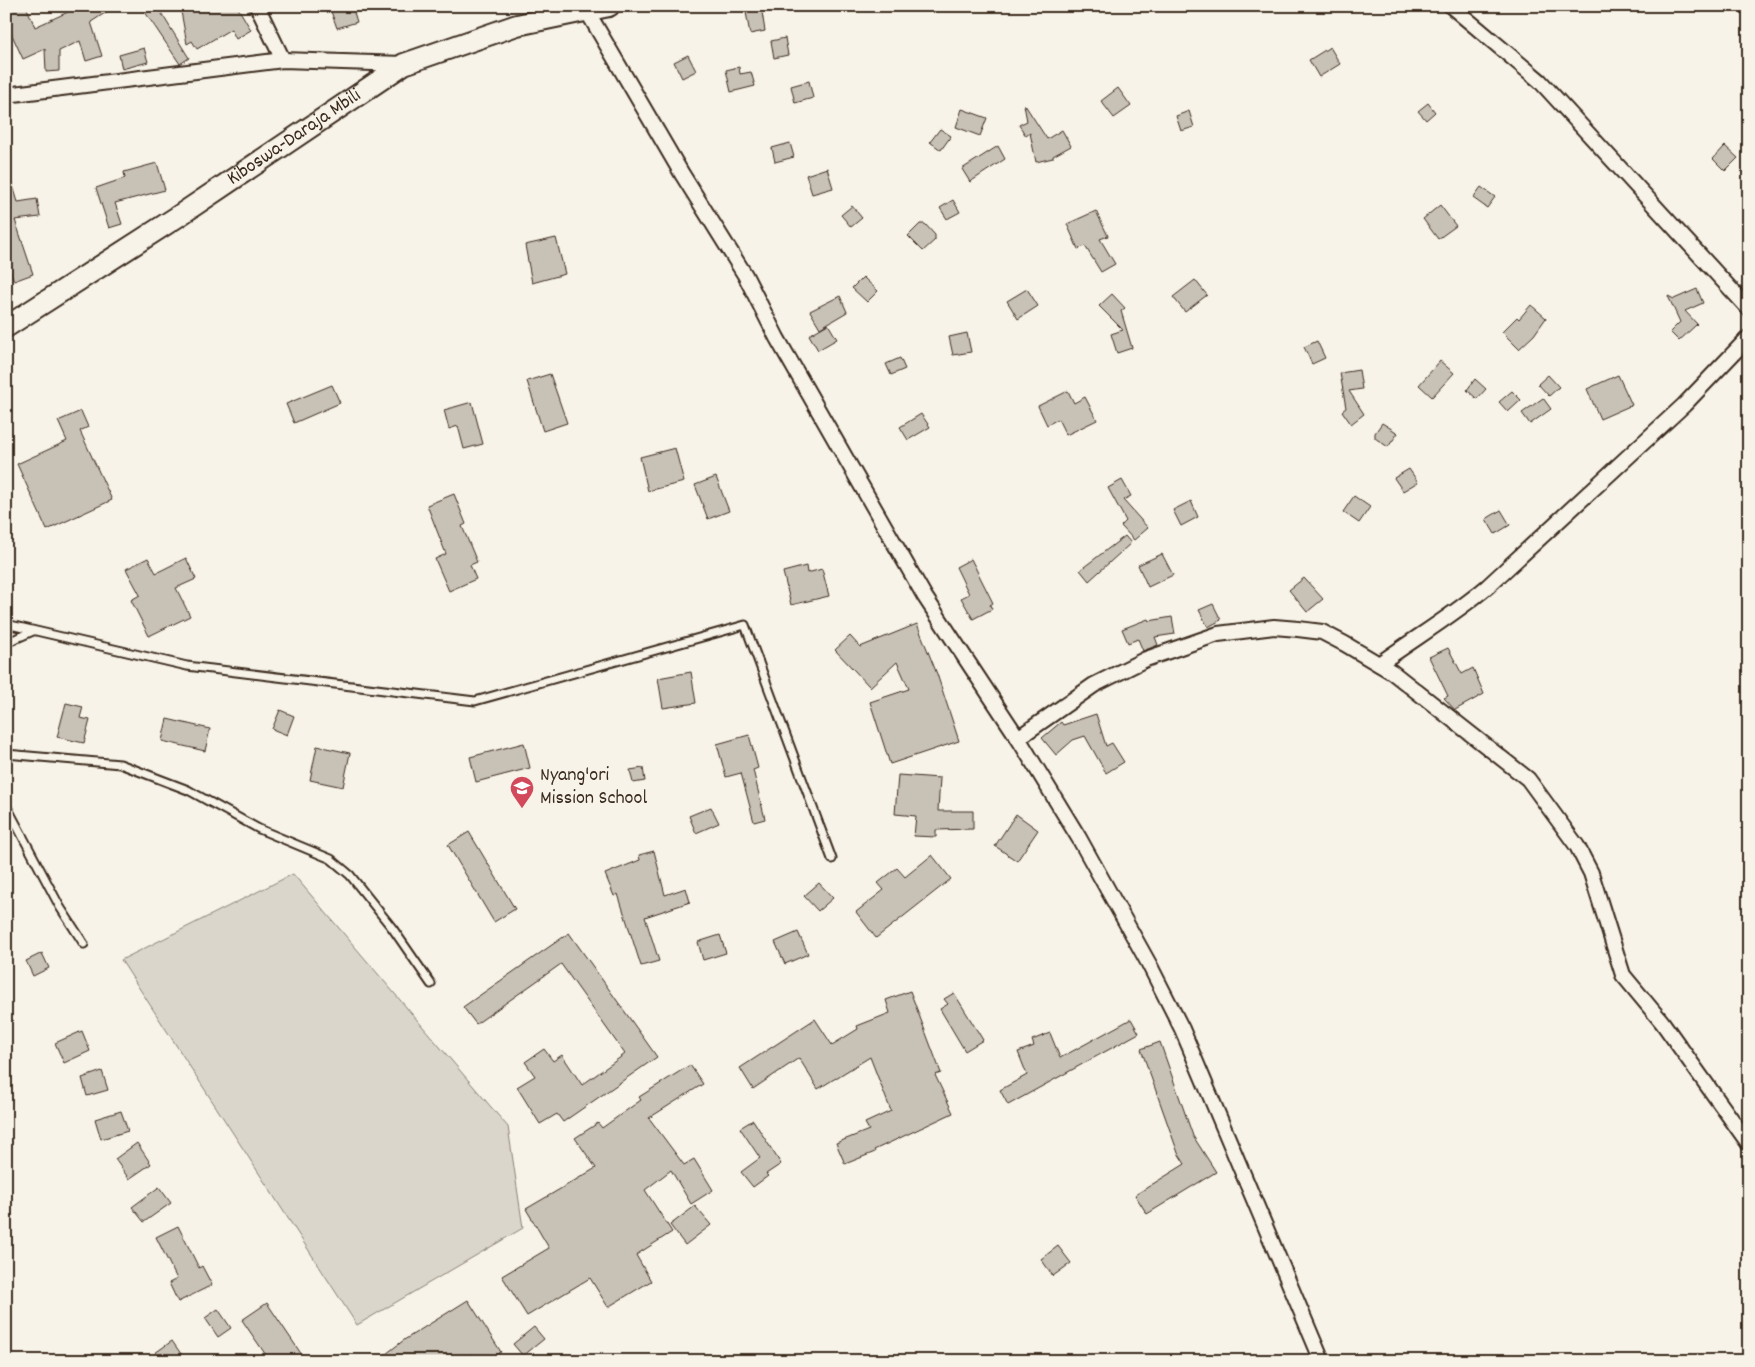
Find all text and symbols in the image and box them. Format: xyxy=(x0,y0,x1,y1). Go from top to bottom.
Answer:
street label: Kiboswa-Daraja Mbili xyxy=(222,82,367,193)
place label: Nyang'ori Mission School xyxy=(540,762,647,813)
school or university icon: Nyang'ori Mission School xyxy=(509,775,535,809)

